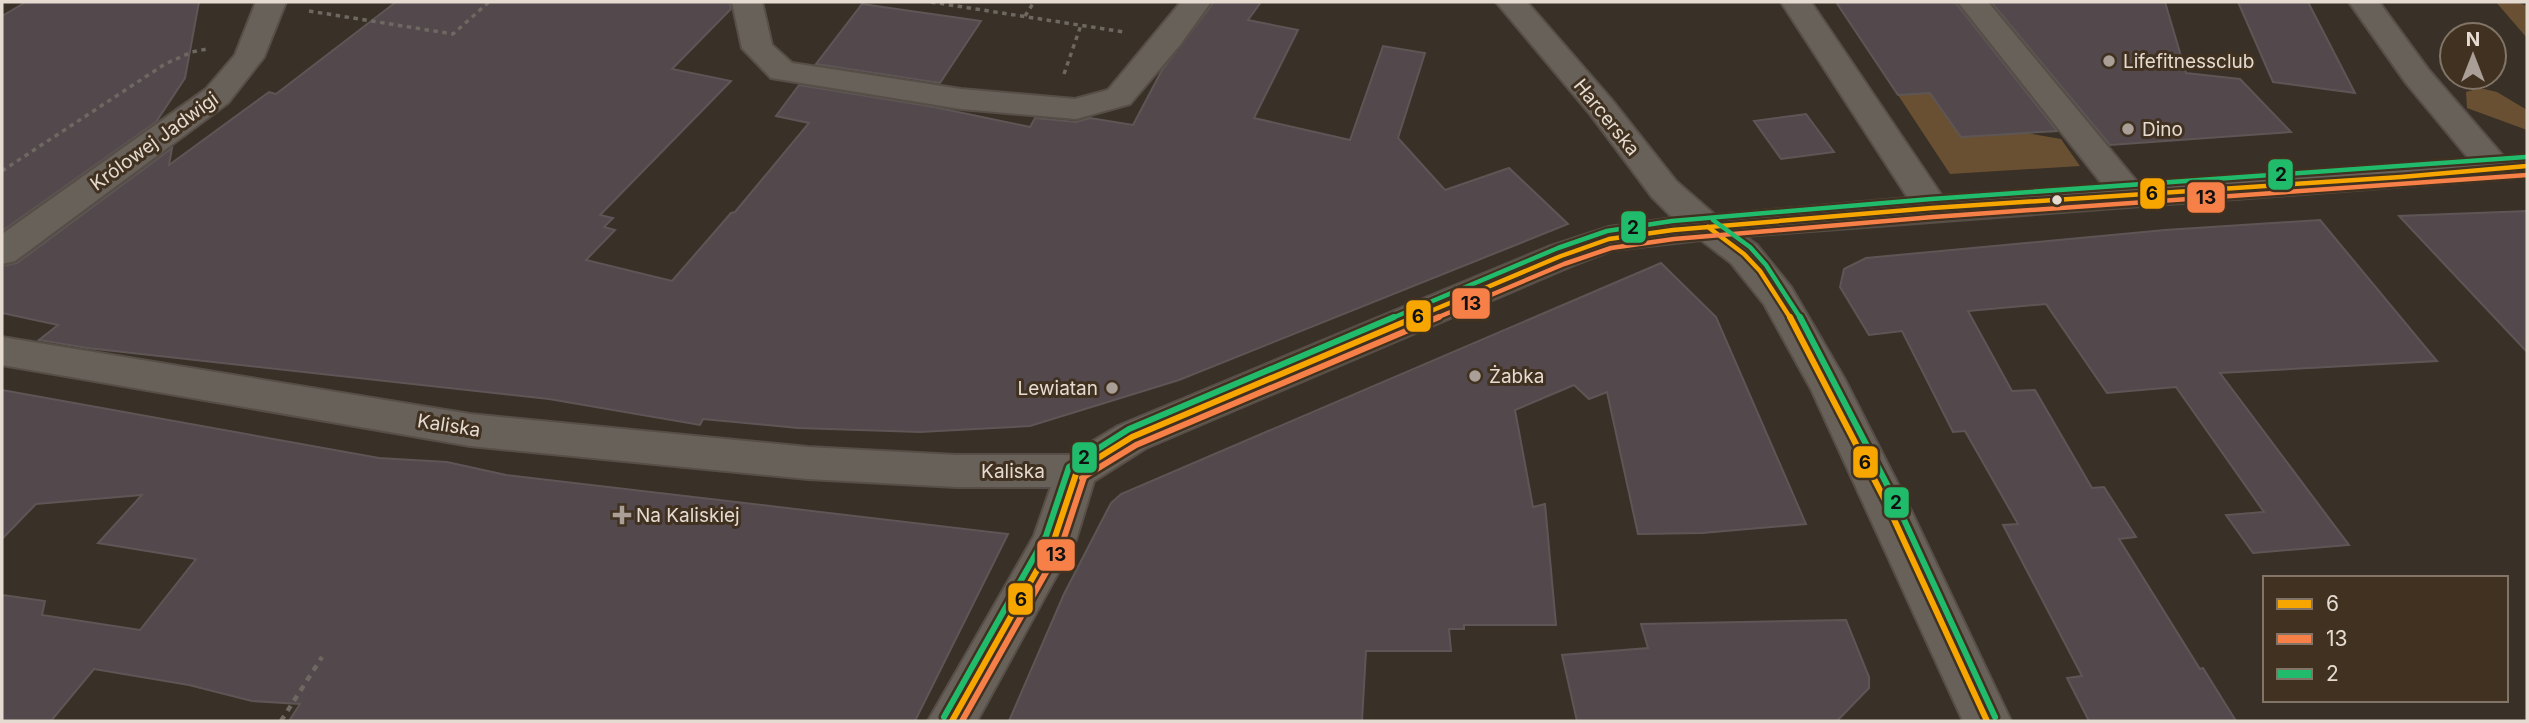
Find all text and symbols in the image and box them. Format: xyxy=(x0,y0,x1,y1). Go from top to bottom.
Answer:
north arrow xyxy=(2438,21,2508,91)
text: N xyxy=(2466,28,2480,51)
place label: Lifefitnessclub xyxy=(2123,50,2254,73)
marker: Lifefitnessclub xyxy=(2101,53,2117,69)
street label: Harcerska xyxy=(1569,74,1644,160)
street label: Królowej Jadwigi xyxy=(86,87,223,196)
place label: Dino xyxy=(2142,118,2183,141)
marker: Dino xyxy=(2120,121,2136,137)
line badge: 2 xyxy=(2267,158,2294,191)
text: 2 xyxy=(2275,163,2287,186)
line badge: 6 xyxy=(2139,177,2166,210)
line badge: 13 xyxy=(2186,181,2226,214)
text: 6 xyxy=(2146,182,2158,205)
text: 13 xyxy=(2196,186,2216,209)
unlabelled marker xyxy=(2050,193,2064,207)
line badge: 2 xyxy=(1620,210,1647,244)
text: 2 xyxy=(1627,216,1639,239)
line badge: 13 xyxy=(1451,287,1491,320)
text: 13 xyxy=(1461,292,1481,315)
line badge: 6 xyxy=(1405,299,1432,333)
text: 6 xyxy=(1412,305,1424,328)
place label: Żabka xyxy=(1489,365,1544,388)
marker: Żabka xyxy=(1467,368,1483,384)
place label: Lewiatan xyxy=(1018,377,1098,400)
marker: Lewiatan xyxy=(1104,380,1120,396)
street label: Kaliska xyxy=(416,409,482,442)
line badge: 2 xyxy=(1071,441,1098,474)
line badge: 6 xyxy=(1852,445,1879,479)
text: 2 xyxy=(1078,446,1090,469)
text: 6 xyxy=(1859,451,1871,474)
street label: Kaliska xyxy=(981,460,1045,483)
line badge: 2 xyxy=(1883,486,1910,519)
text: 2 xyxy=(1890,491,1902,514)
place label: Na Kaliskiej xyxy=(636,504,740,527)
marker: Na Kaliskiej xyxy=(614,507,630,523)
line badge: 13 xyxy=(1036,538,1076,572)
text: 13 xyxy=(1046,543,1066,566)
legend xyxy=(2263,576,2508,702)
line badge: 6 xyxy=(1007,582,1034,616)
text: 6 xyxy=(1015,588,1027,611)
text: 6 xyxy=(2326,591,2339,616)
text: 13 xyxy=(2326,626,2348,651)
text: 2 xyxy=(2326,661,2339,686)

